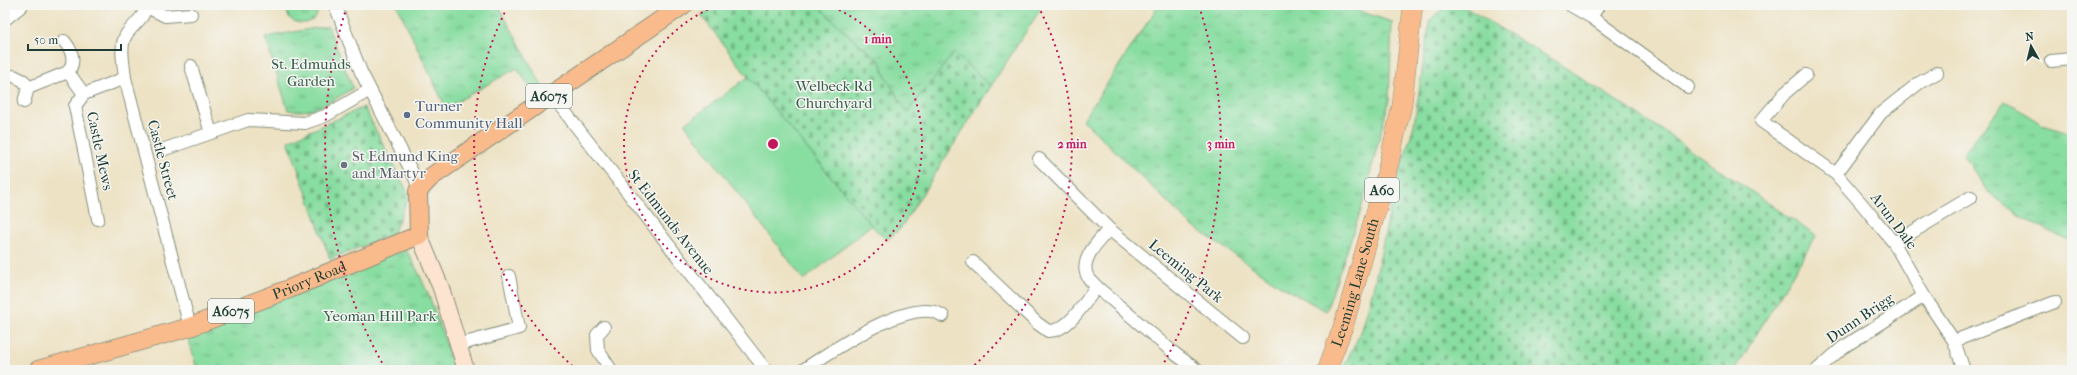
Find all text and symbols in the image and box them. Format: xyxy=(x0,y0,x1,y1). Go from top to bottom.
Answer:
scale bar xyxy=(28,26,121,52)
north arrow xyxy=(2011,26,2051,66)
text: N xyxy=(2025,29,2035,44)
text: 1 min xyxy=(864,32,893,46)
text: 50 m xyxy=(34,33,58,47)
park label: St. Edmunds Garden xyxy=(271,55,351,90)
park label: Welbeck Rd Churchyard xyxy=(795,77,873,112)
road number: A6075 xyxy=(526,84,572,108)
place label: Turner Community Hall xyxy=(415,97,523,132)
street label: Castle Mews xyxy=(83,110,117,193)
marker: Turner Community Hall xyxy=(402,110,412,120)
street label: Castle Street xyxy=(144,118,182,203)
centre of rings xyxy=(766,137,780,151)
text: 2 min xyxy=(1057,137,1088,151)
text: 3 min xyxy=(1207,137,1236,152)
place label: St Edmund King and Martyr xyxy=(352,147,460,182)
marker: St Edmund King and Martyr xyxy=(339,160,349,170)
street label: St Edmunds Avenue xyxy=(624,166,718,279)
road number: A60 xyxy=(1365,178,1399,202)
street label: Arun Dale xyxy=(1866,188,1922,253)
street label: Leeming Lane South xyxy=(1327,215,1383,350)
street label: Leeming Park xyxy=(1145,235,1227,307)
street label: Priory Road xyxy=(270,257,350,304)
street label: Dunn Brigg xyxy=(1823,288,1898,347)
road number: A6075 xyxy=(208,299,254,323)
park label: Yeoman Hill Park xyxy=(323,307,437,325)

